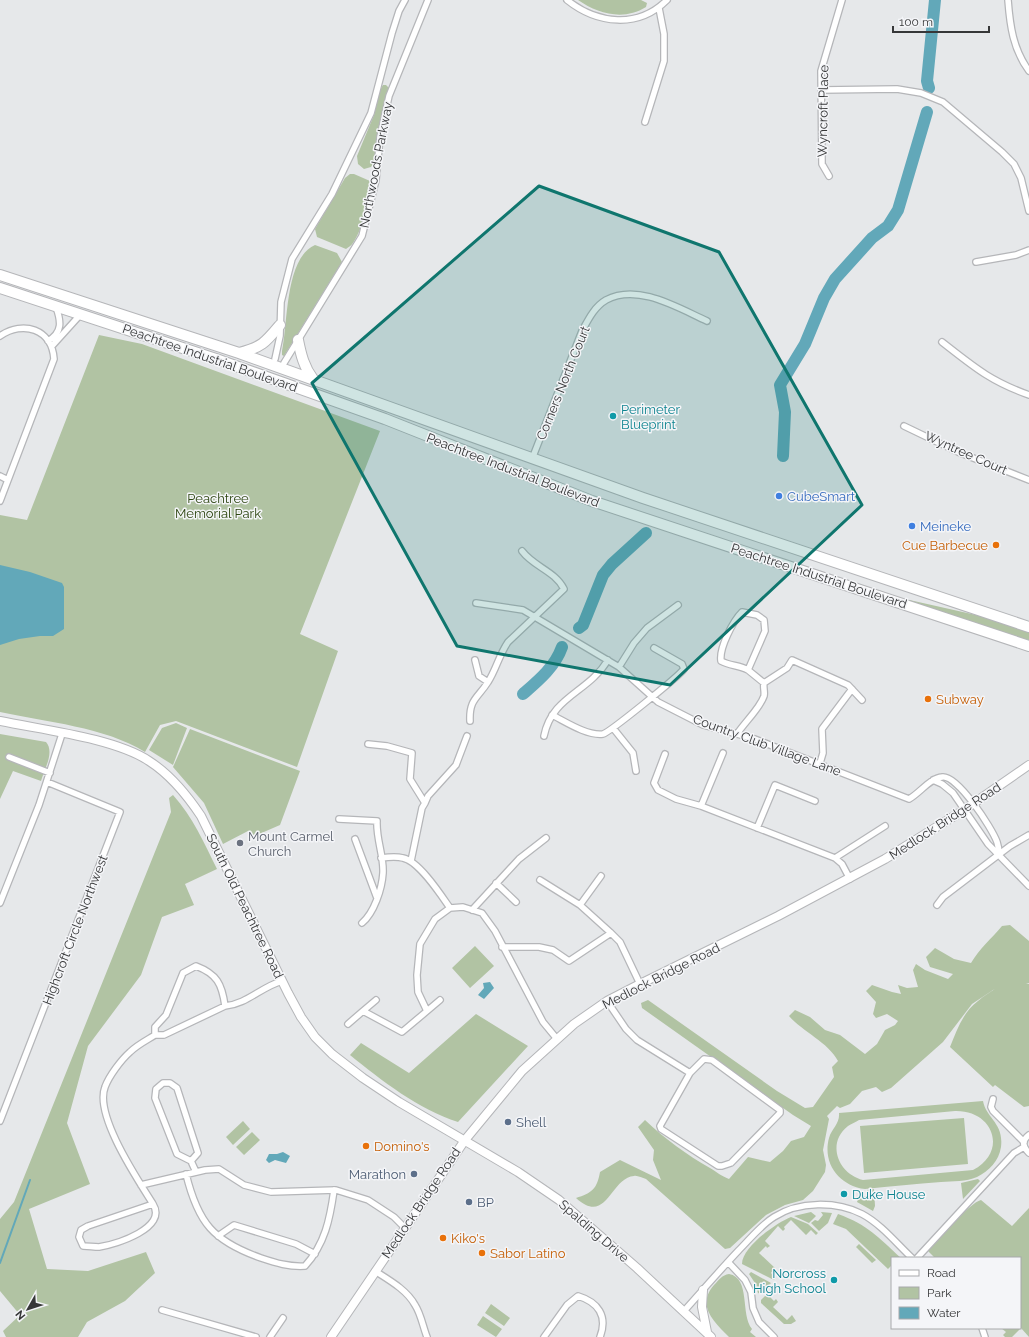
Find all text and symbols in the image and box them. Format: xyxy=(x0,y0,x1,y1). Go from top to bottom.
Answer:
scale bar xyxy=(893,8,989,34)
text: 100 m xyxy=(899,15,933,29)
street label: Wyncroft Place xyxy=(815,64,831,157)
street label: Northwoods Parkway xyxy=(356,101,396,229)
street label: Peachtree Industrial Boulevard xyxy=(120,321,300,395)
street label: Corners North Court xyxy=(533,323,593,442)
place label: Perimeter Blueprint xyxy=(621,402,680,432)
marker: Perimeter Blueprint xyxy=(608,411,618,421)
street label: Wyntree Court xyxy=(922,428,1010,478)
street label: Peachtree Industrial Boulevard xyxy=(424,430,602,510)
place label: CubeSmart xyxy=(787,489,856,504)
park label: Peachtree Memorial Park xyxy=(175,491,261,521)
marker: CubeSmart xyxy=(774,491,784,501)
place label: Meineke xyxy=(920,519,972,534)
marker: Meineke xyxy=(907,521,917,531)
place label: Cue Barbecue xyxy=(902,538,988,553)
street label: Peachtree Industrial Boulevard xyxy=(729,540,909,612)
marker: Cue Barbecue xyxy=(991,540,1001,550)
place label: Subway xyxy=(936,692,984,707)
marker: Subway xyxy=(923,694,933,704)
street label: Country Club Village Lane xyxy=(691,711,843,779)
street label: Medlock Bridge Road xyxy=(886,779,1004,863)
place label: Mount Carmel Church xyxy=(248,829,334,859)
street label: South Old Peachtree Road xyxy=(203,831,287,981)
marker: Mount Carmel Church xyxy=(235,838,245,848)
street label: Highcroft Circle Northwest xyxy=(39,852,111,1007)
street label: Medlock Bridge Road xyxy=(600,940,722,1012)
place label: Shell xyxy=(516,1115,547,1130)
marker: Shell xyxy=(503,1117,513,1127)
place label: Domino's xyxy=(374,1139,430,1154)
marker: Domino's xyxy=(361,1141,371,1151)
street label: Medlock Bridge Road xyxy=(378,1145,464,1261)
place label: Marathon xyxy=(349,1167,406,1182)
marker: Marathon xyxy=(409,1169,419,1179)
place label: Duke House xyxy=(852,1187,926,1202)
marker: Duke House xyxy=(839,1189,849,1199)
place label: BP xyxy=(477,1195,494,1210)
marker: BP xyxy=(464,1197,474,1207)
street label: Spalding Drive xyxy=(556,1197,632,1266)
place label: Kiko's xyxy=(451,1231,485,1246)
marker: Kiko's xyxy=(438,1233,448,1243)
place label: Sabor Latino xyxy=(490,1246,566,1261)
marker: Sabor Latino xyxy=(477,1248,487,1258)
legend xyxy=(891,1257,1021,1329)
place label: Norcross High School xyxy=(753,1266,826,1296)
text: Road xyxy=(927,1266,956,1280)
marker: Norcross High School xyxy=(829,1275,839,1285)
text: Park xyxy=(927,1286,952,1300)
north arrow xyxy=(8,1289,48,1329)
text: Water xyxy=(927,1306,961,1320)
text: N xyxy=(13,1308,28,1322)

